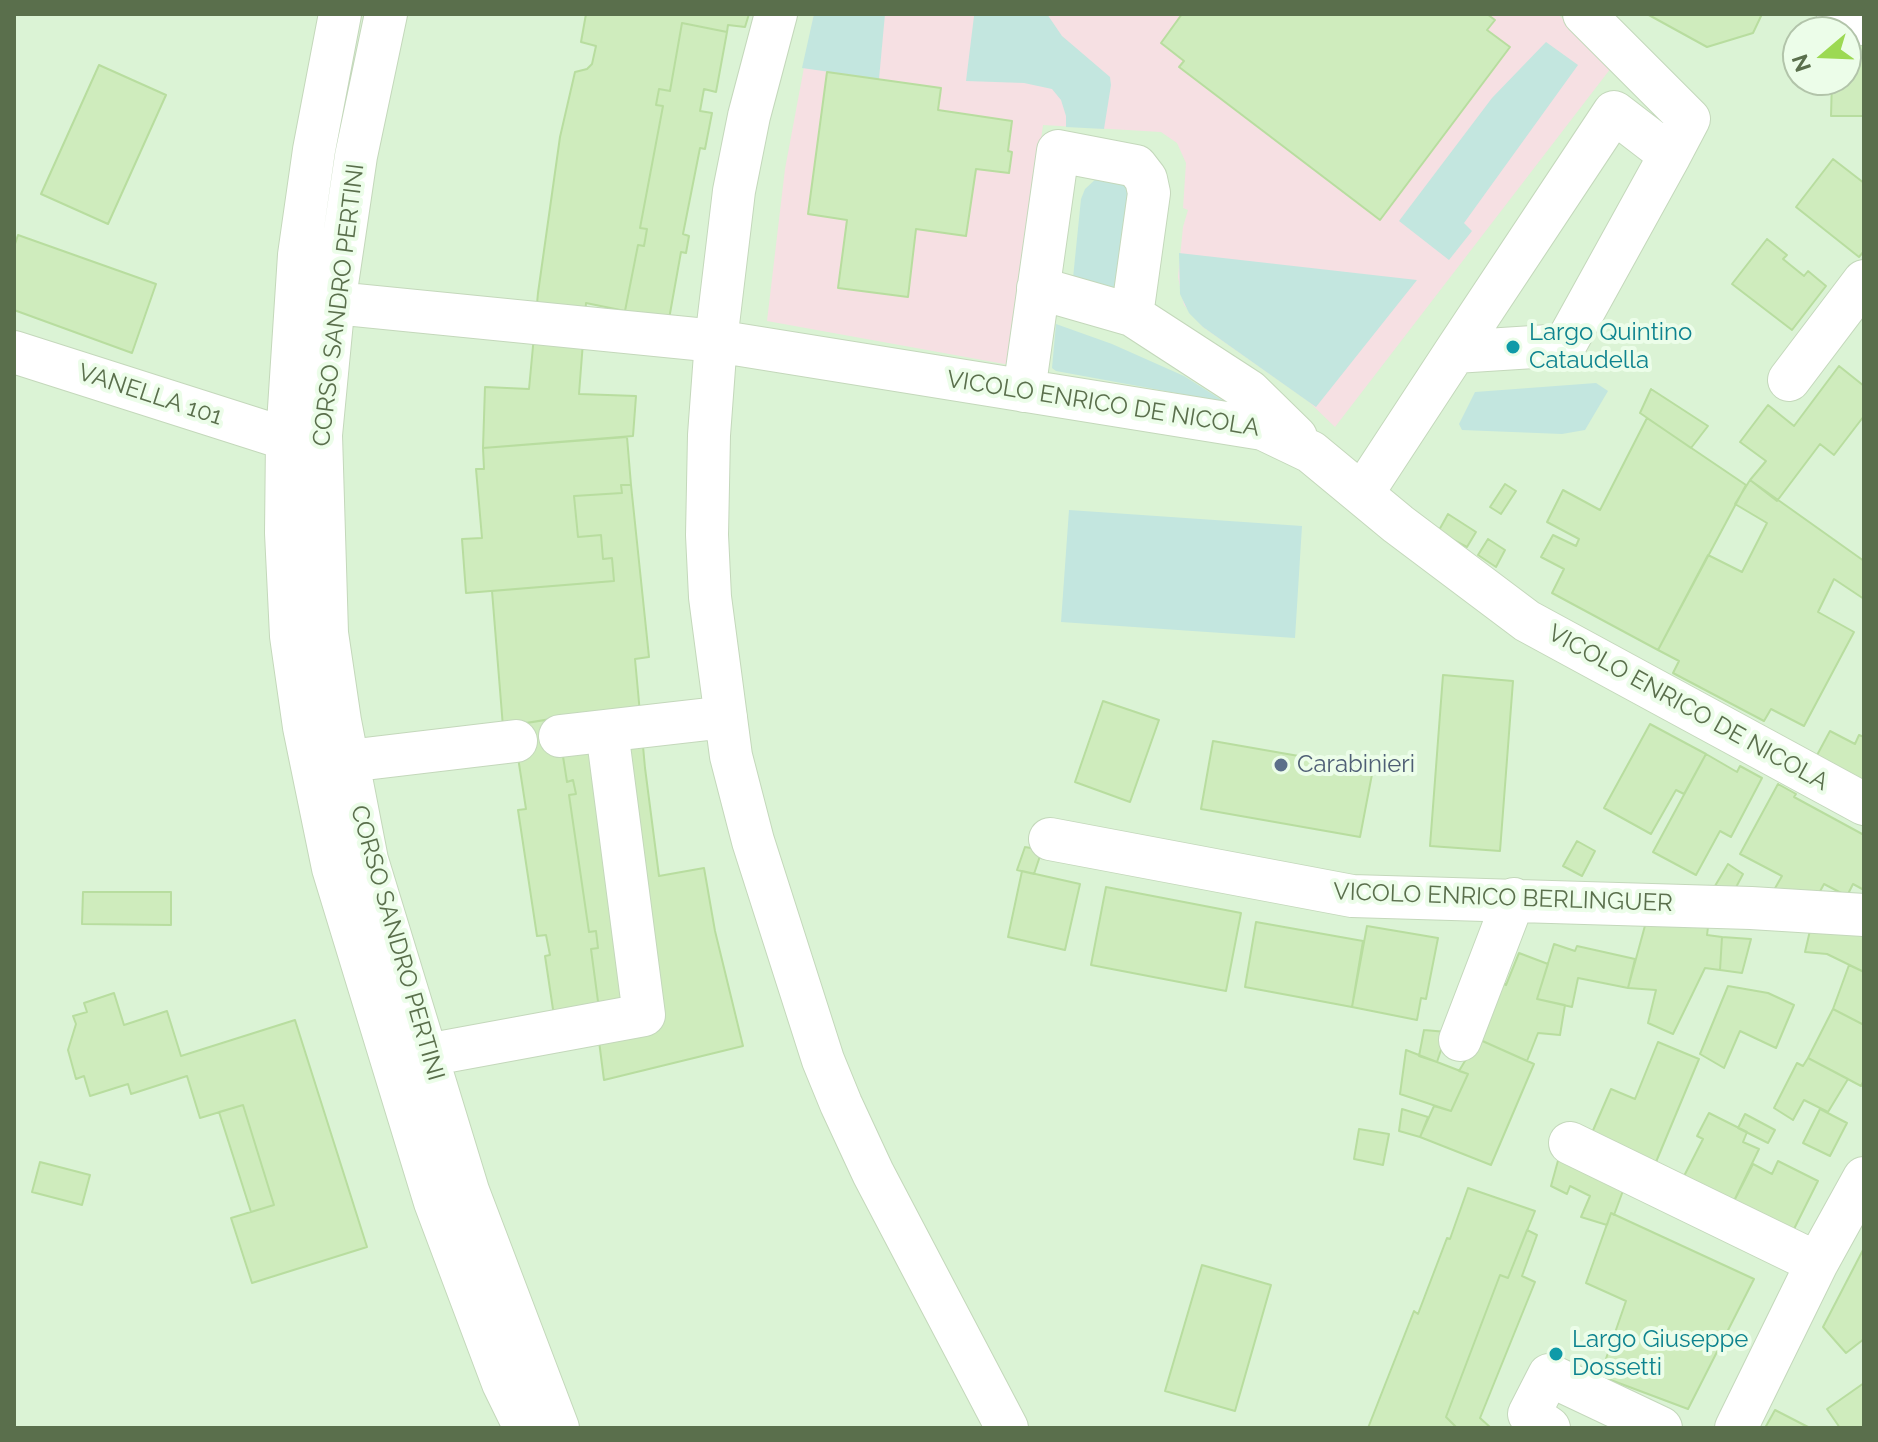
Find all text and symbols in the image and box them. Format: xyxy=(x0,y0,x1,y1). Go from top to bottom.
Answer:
north arrow xyxy=(1782,16,1862,96)
text: N xyxy=(1786,51,1816,75)
street label: CORSO SANDRO PERTINI xyxy=(307,162,371,448)
place label: Largo Quintino Cataudella xyxy=(1529,319,1692,375)
marker: Largo Quintino Cataudella xyxy=(1504,338,1522,356)
street label: VANELLA 101 xyxy=(74,358,226,432)
street label: VICOLO ENRICO DE NICOLA xyxy=(945,365,1261,443)
street label: VICOLO ENRICO DE NICOLA xyxy=(1543,619,1833,797)
place label: Carabinieri xyxy=(1297,751,1415,779)
marker: Carabinieri xyxy=(1272,756,1290,774)
street label: CORSO SANDRO PERTINI xyxy=(344,802,450,1084)
street label: VICOLO ENRICO BERLINGUER xyxy=(1333,878,1673,918)
place label: Largo Giuseppe Dossetti xyxy=(1572,1326,1748,1382)
marker: Largo Giuseppe Dossetti xyxy=(1547,1345,1565,1363)

